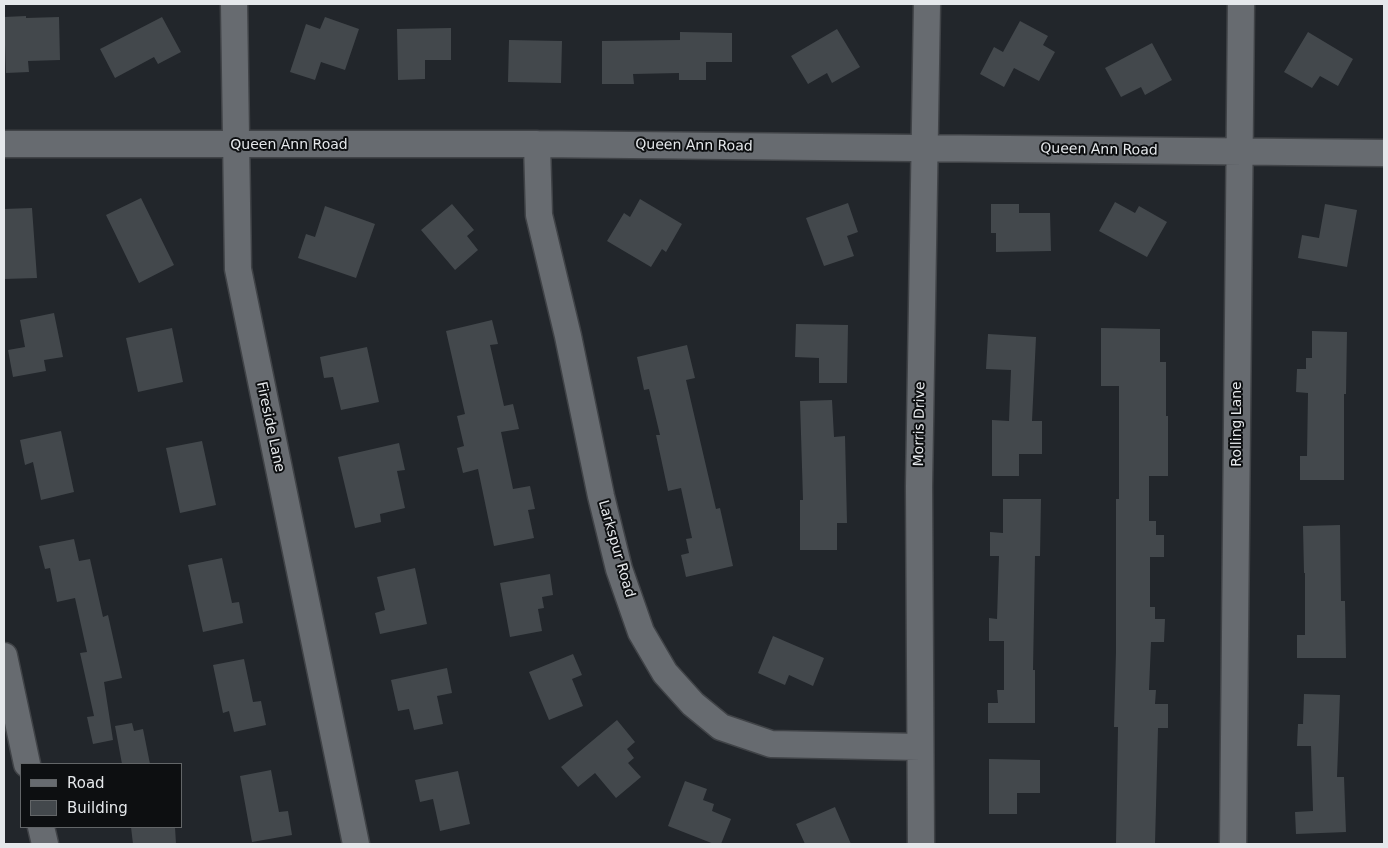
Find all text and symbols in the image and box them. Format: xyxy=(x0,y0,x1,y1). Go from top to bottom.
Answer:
street label: Queen Ann Road xyxy=(230,137,348,153)
street label: Queen Ann Road xyxy=(635,137,753,155)
street label: Queen Ann Road xyxy=(1040,141,1158,159)
street label: Fireside Lane xyxy=(252,380,288,474)
street label: Morris Drive xyxy=(911,381,929,467)
street label: Rolling Lane xyxy=(1229,381,1245,467)
street label: Larkspur Road xyxy=(594,498,638,600)
legend xyxy=(20,763,182,828)
text: Road xyxy=(67,774,105,792)
text: Building xyxy=(67,799,128,817)

